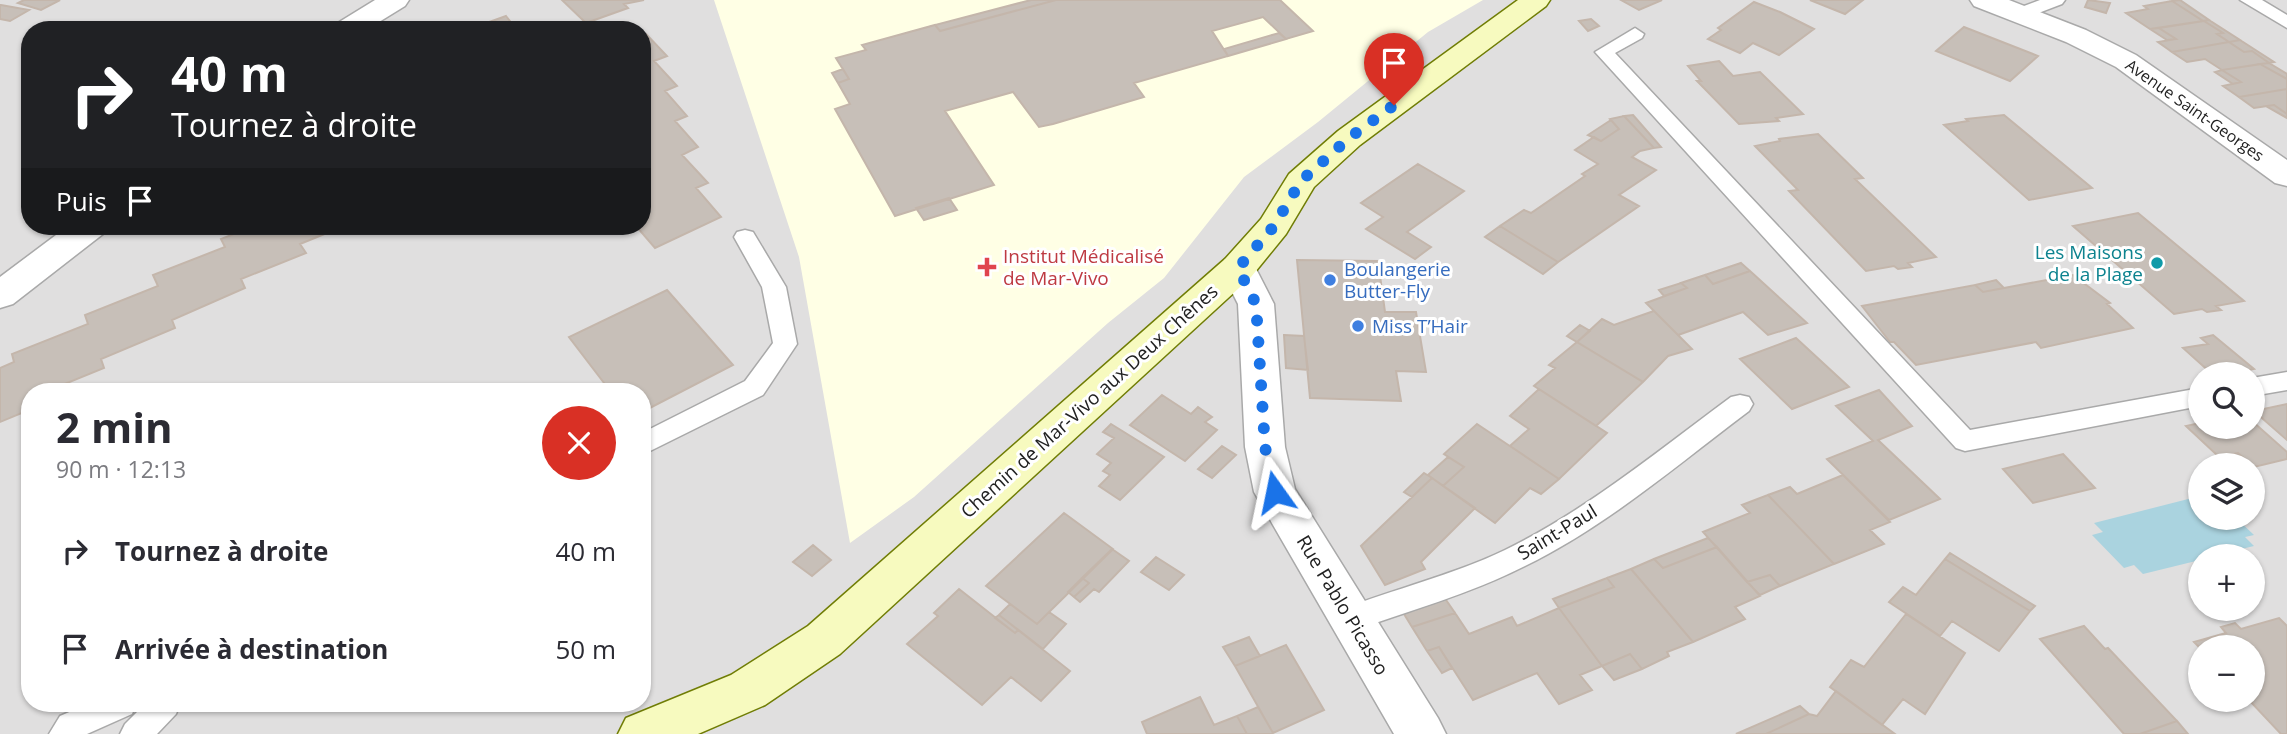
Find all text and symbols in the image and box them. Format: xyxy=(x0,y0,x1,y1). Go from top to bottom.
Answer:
pin xyxy=(1364,33,1424,105)
text: 40 m xyxy=(171,40,288,106)
icon: arrive xyxy=(1375,44,1413,82)
icon: right xyxy=(56,49,147,140)
street label: Avenue Saint-Georges xyxy=(2121,54,2269,166)
text: Tournez à droite xyxy=(171,103,417,146)
icon: arrive xyxy=(121,182,159,220)
text: Puis xyxy=(56,183,107,219)
place label: Les Maisons de la Plage xyxy=(2035,239,2143,287)
place label: Institut Médicalisé de Mar-Vivo xyxy=(1003,243,1164,291)
marker: Les Maisons de la Plage xyxy=(2149,255,2165,271)
place label: Boulangerie Butter-Fly xyxy=(1344,256,1451,304)
marker: Institut Médicalisé de Mar-Vivo xyxy=(977,257,997,277)
marker: Boulangerie Butter-Fly xyxy=(1322,272,1338,288)
street label: Chemin de Mar-Vivo aux Deux Chênes xyxy=(955,278,1223,524)
place label: Miss T’Hair xyxy=(1372,313,1468,339)
marker: Miss T’Hair xyxy=(1350,318,1366,334)
map controls xyxy=(2188,362,2265,712)
button: search xyxy=(2188,362,2265,439)
text: 2 min xyxy=(56,398,173,455)
button: close xyxy=(542,406,616,480)
text: 90 m · 12:13 xyxy=(56,453,186,485)
button: layers xyxy=(2188,453,2265,530)
position arrow xyxy=(1238,455,1312,529)
street label: Saint-Paul xyxy=(1512,498,1602,566)
street label: Rue Pablo Picasso xyxy=(1291,530,1395,680)
icon: right xyxy=(56,532,94,570)
text: Tournez à droite xyxy=(115,533,328,569)
text: 40 m xyxy=(555,533,616,569)
button: + xyxy=(2188,544,2265,621)
icon: arrive xyxy=(56,630,94,668)
text: Arrivée à destination xyxy=(115,631,388,667)
text: 50 m xyxy=(555,631,616,667)
button: − xyxy=(2188,635,2265,712)

